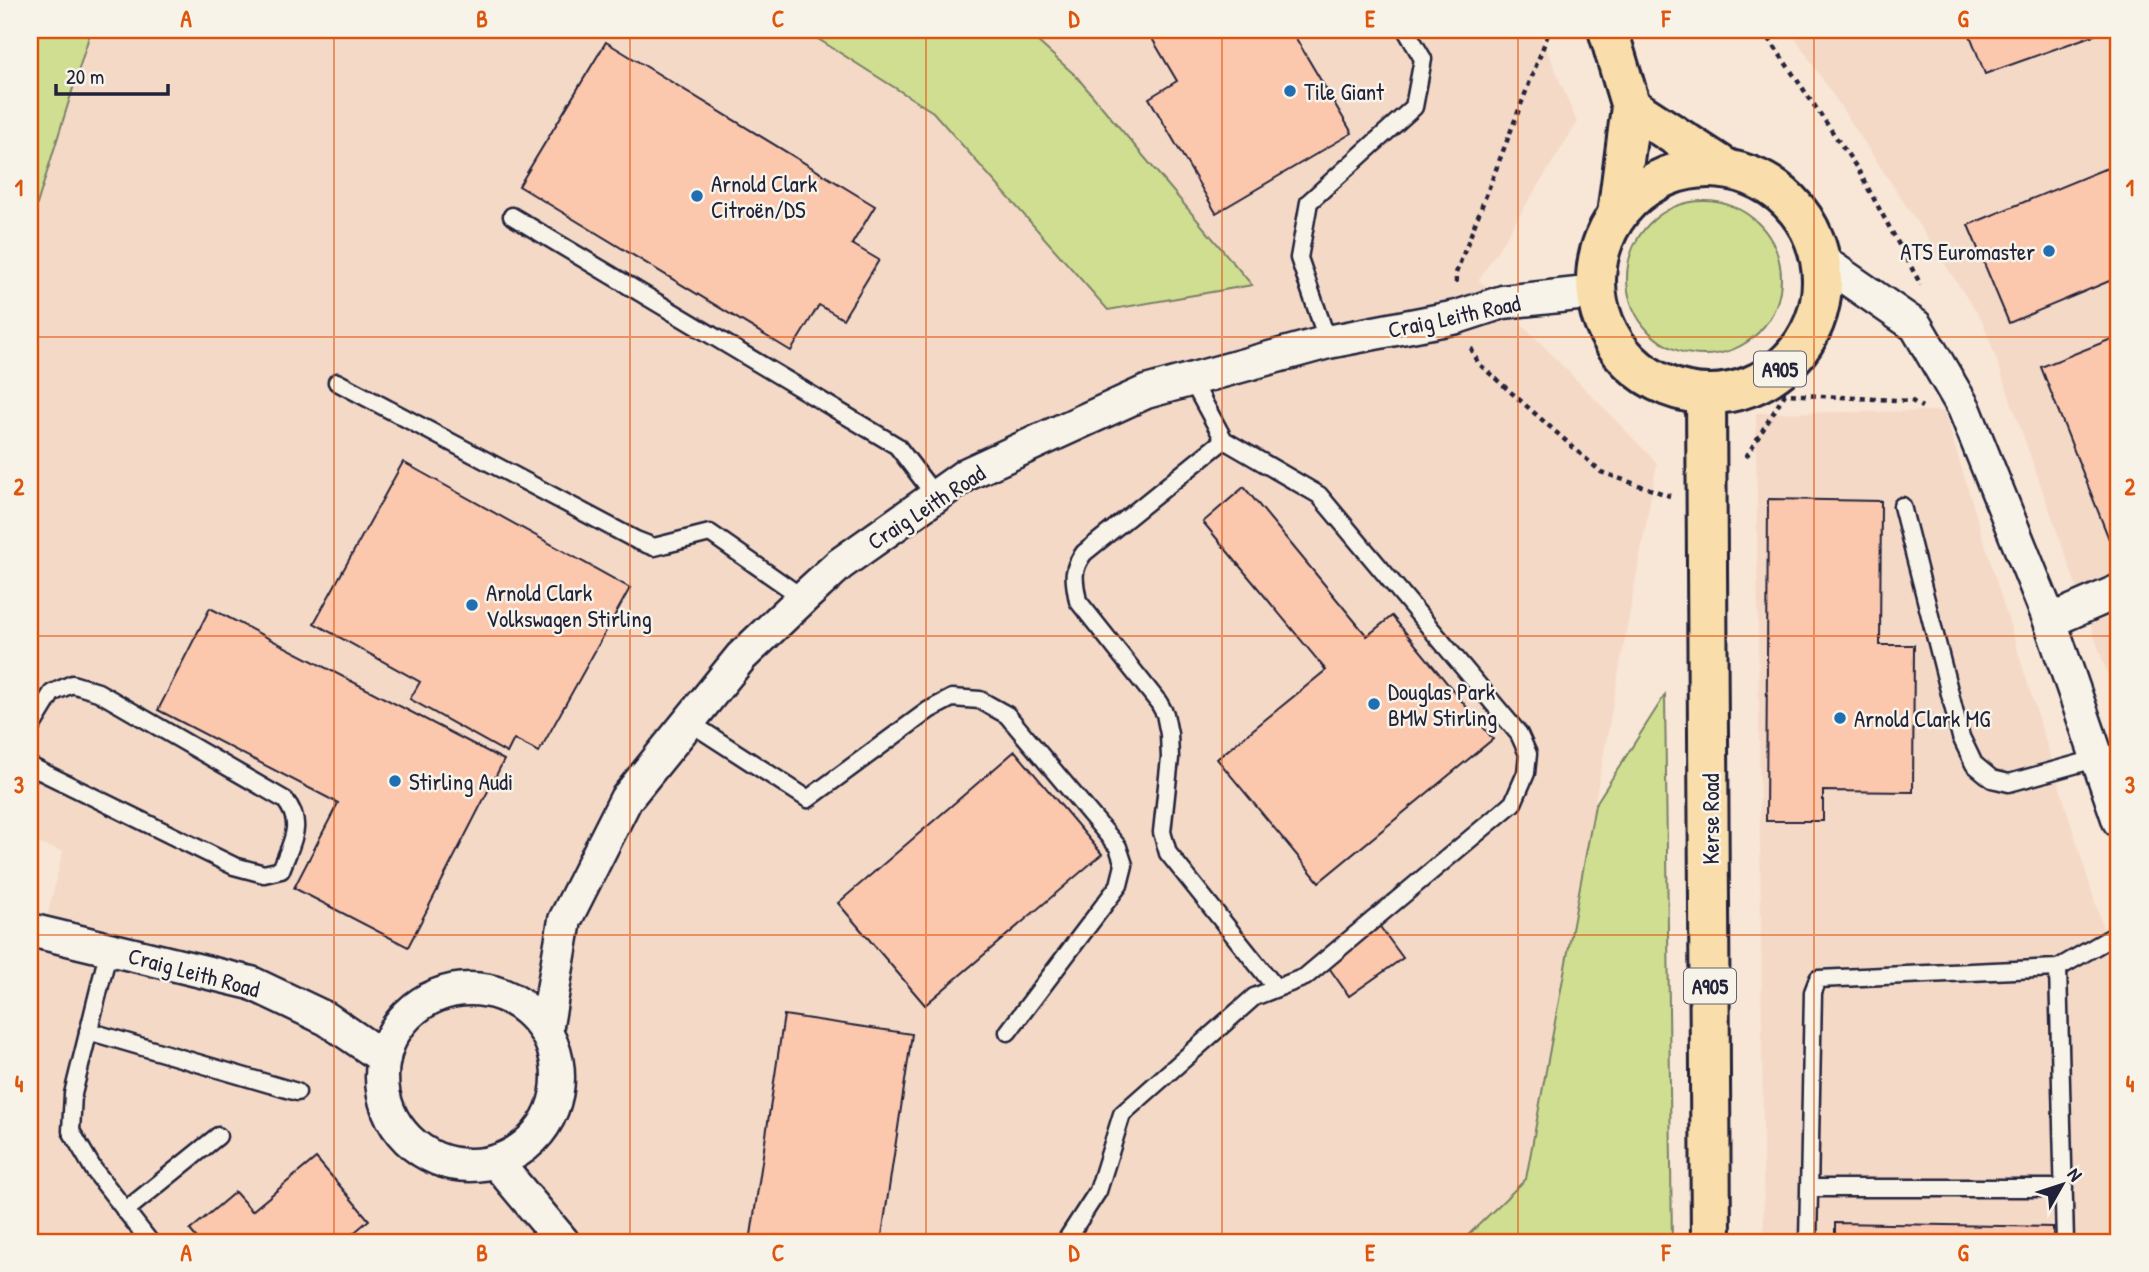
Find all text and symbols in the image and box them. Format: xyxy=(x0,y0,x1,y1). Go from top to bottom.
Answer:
text: A xyxy=(180,3,192,34)
text: B xyxy=(476,3,488,34)
text: C xyxy=(772,3,784,34)
text: D xyxy=(1069,3,1081,34)
text: E xyxy=(1365,3,1376,34)
text: F xyxy=(1661,3,1672,34)
text: G xyxy=(1957,3,1969,34)
scale bar xyxy=(56,52,168,96)
text: 20 m xyxy=(66,62,104,91)
place label: Tile Giant xyxy=(1304,76,1385,107)
marker: Tile Giant xyxy=(1282,83,1298,99)
place label: Arnold Clark Citroën/DS xyxy=(711,168,818,225)
text: 1 xyxy=(15,172,23,203)
text: 1 xyxy=(2126,172,2134,203)
marker: Arnold Clark Citroën/DS xyxy=(689,188,705,204)
place label: ATS Euromaster xyxy=(1900,236,2035,267)
marker: ATS Euromaster xyxy=(2041,243,2057,259)
street label: Craig Leith Road xyxy=(1385,287,1523,345)
road number: A905 xyxy=(1754,352,1806,386)
street label: Craig Leith Road xyxy=(861,457,991,557)
text: 2 xyxy=(14,471,25,502)
text: 2 xyxy=(2125,471,2136,502)
place label: Arnold Clark Volkswagen Stirling xyxy=(486,577,652,634)
marker: Arnold Clark Volkswagen Stirling xyxy=(464,597,480,613)
place label: Douglas Park BMW Stirling xyxy=(1388,676,1497,733)
marker: Douglas Park BMW Stirling xyxy=(1366,696,1382,712)
place label: Arnold Clark MG xyxy=(1854,703,1990,734)
marker: Arnold Clark MG xyxy=(1832,710,1848,726)
place label: Stirling Audi xyxy=(409,766,513,797)
text: 3 xyxy=(14,769,24,800)
text: 3 xyxy=(2125,769,2135,800)
marker: Stirling Audi xyxy=(387,773,403,789)
street label: Kerse Road xyxy=(1695,773,1726,865)
street label: Craig Leith Road xyxy=(125,940,263,1004)
road number: A905 xyxy=(1684,968,1736,1004)
text: 4 xyxy=(15,1068,24,1099)
text: 4 xyxy=(2126,1068,2135,1099)
north arrow xyxy=(2026,1150,2096,1220)
text: N xyxy=(2062,1162,2088,1186)
text: A xyxy=(180,1237,192,1268)
text: B xyxy=(476,1237,488,1268)
text: C xyxy=(772,1237,784,1268)
text: D xyxy=(1069,1237,1081,1268)
text: E xyxy=(1365,1237,1376,1268)
text: F xyxy=(1661,1237,1672,1268)
text: G xyxy=(1957,1237,1969,1268)

